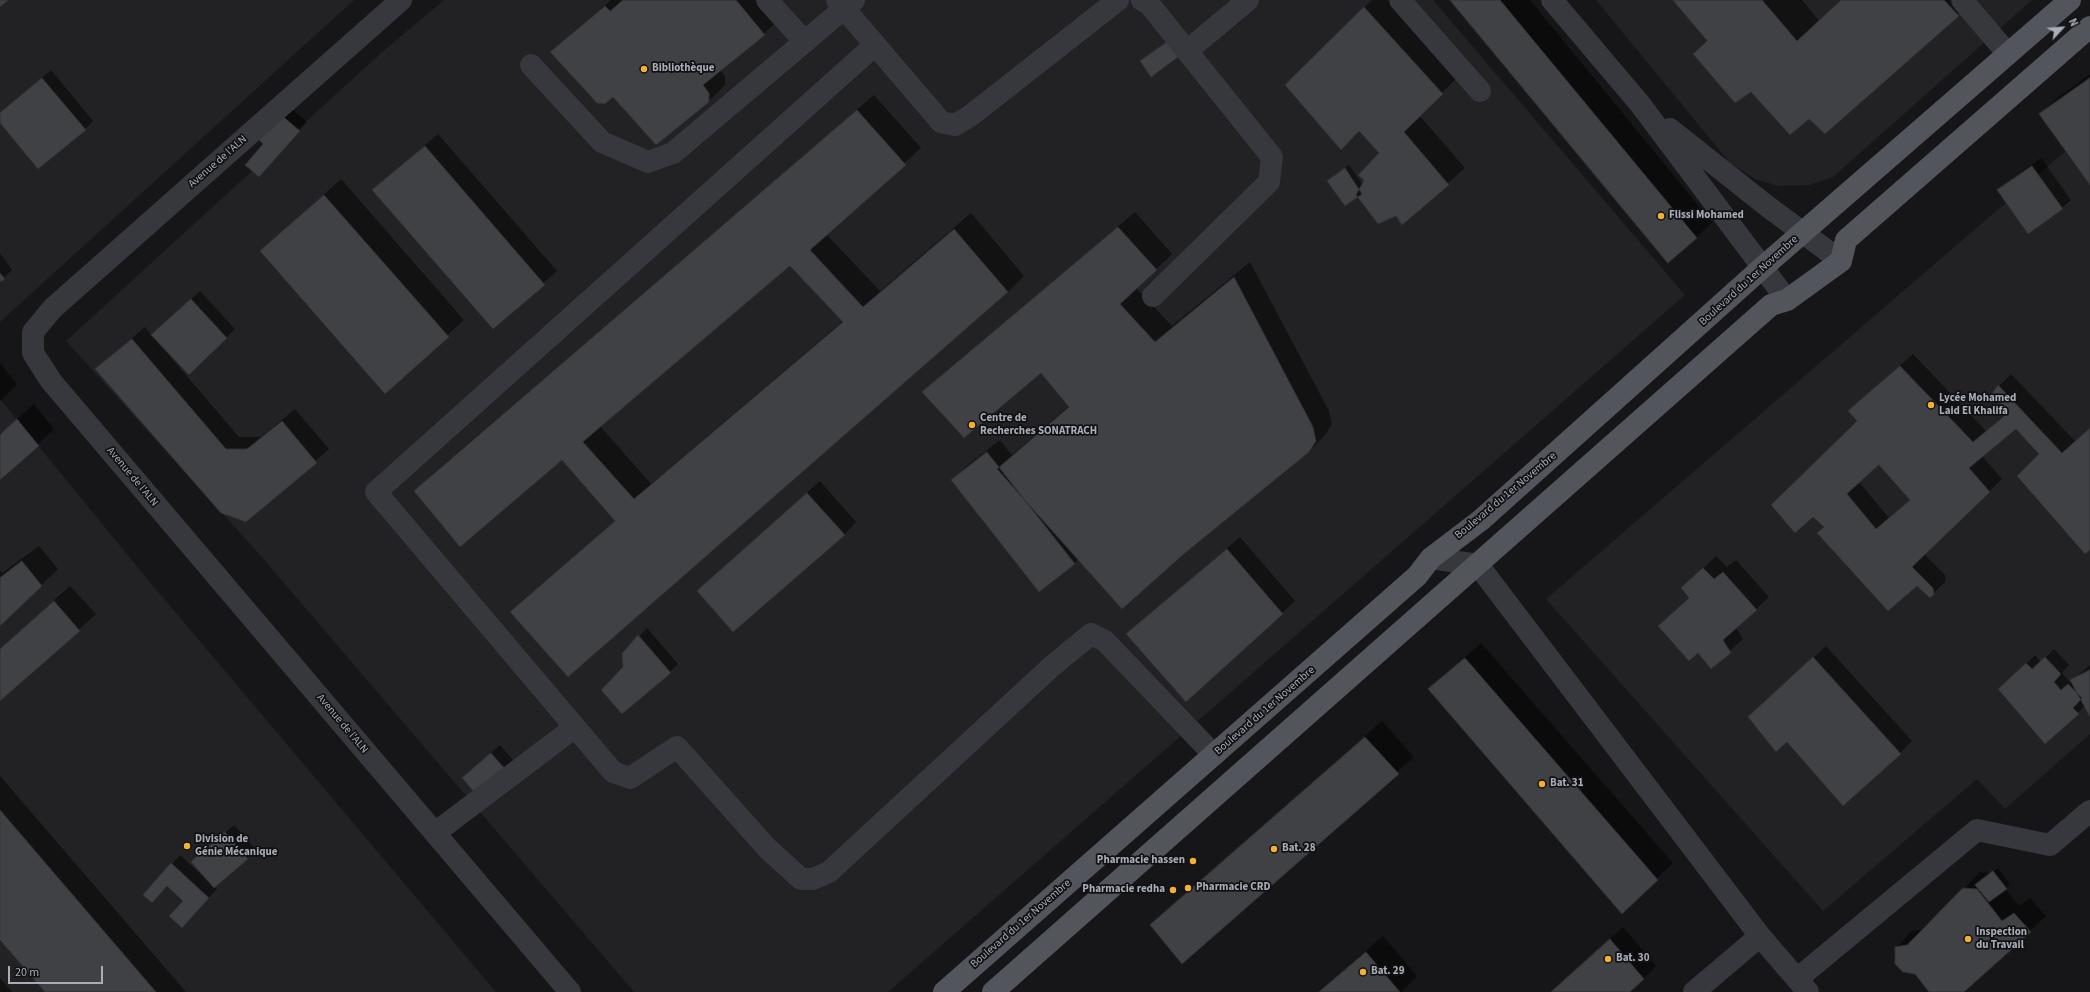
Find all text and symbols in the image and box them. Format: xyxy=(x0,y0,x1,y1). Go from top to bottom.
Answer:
north arrow xyxy=(2042,8,2082,48)
text: N xyxy=(2065,16,2082,29)
place label: Bibliothèque xyxy=(652,62,714,76)
marker: Bibliothèque xyxy=(639,64,649,74)
street label: Avenue de l'ALN xyxy=(186,133,250,191)
place label: Flissi Mohamed xyxy=(1669,209,1744,223)
marker: Flissi Mohamed xyxy=(1656,211,1666,221)
street label: Boulevard du 1er Novembre xyxy=(1697,233,1801,329)
place label: Lycée Mohamed Laid El Khalifa xyxy=(1939,392,2016,418)
marker: Lycée Mohamed Laid El Khalifa xyxy=(1926,400,1936,410)
place label: Centre de Recherches SONATRACH xyxy=(980,412,1097,438)
marker: Centre de Recherches SONATRACH xyxy=(967,420,977,430)
street label: Avenue de l'ALN xyxy=(103,445,161,509)
street label: Boulevard du 1er Novembre xyxy=(1453,450,1559,542)
street label: Boulevard du 1er Novembre xyxy=(1212,664,1318,758)
street label: Avenue de l'ALN xyxy=(313,692,371,756)
place label: Bat. 31 xyxy=(1550,777,1583,791)
marker: Bat. 31 xyxy=(1537,779,1547,789)
place label: Division de Génie Mécanique xyxy=(195,833,277,859)
marker: Division de Génie Mécanique xyxy=(182,841,192,851)
place label: Bat. 28 xyxy=(1282,842,1315,856)
marker: Bat. 28 xyxy=(1269,844,1279,854)
place label: Pharmacie hassen xyxy=(1097,854,1185,868)
marker: Pharmacie hassen xyxy=(1188,856,1198,866)
street label: Boulevard du 1er Novembre xyxy=(968,877,1074,971)
place label: Pharmacie CRD xyxy=(1196,881,1270,895)
place label: Pharmacie redha xyxy=(1082,883,1165,897)
marker: Pharmacie CRD xyxy=(1183,883,1193,893)
marker: Pharmacie redha xyxy=(1168,885,1178,895)
place label: Inspection du Travail xyxy=(1976,926,2027,952)
marker: Inspection du Travail xyxy=(1963,934,1973,944)
place label: Bat. 30 xyxy=(1616,952,1649,966)
marker: Bat. 30 xyxy=(1603,954,1613,964)
scale bar xyxy=(10,958,105,984)
text: 20 m xyxy=(15,964,39,981)
place label: Bat. 29 xyxy=(1371,965,1404,979)
marker: Bat. 29 xyxy=(1358,967,1368,977)

